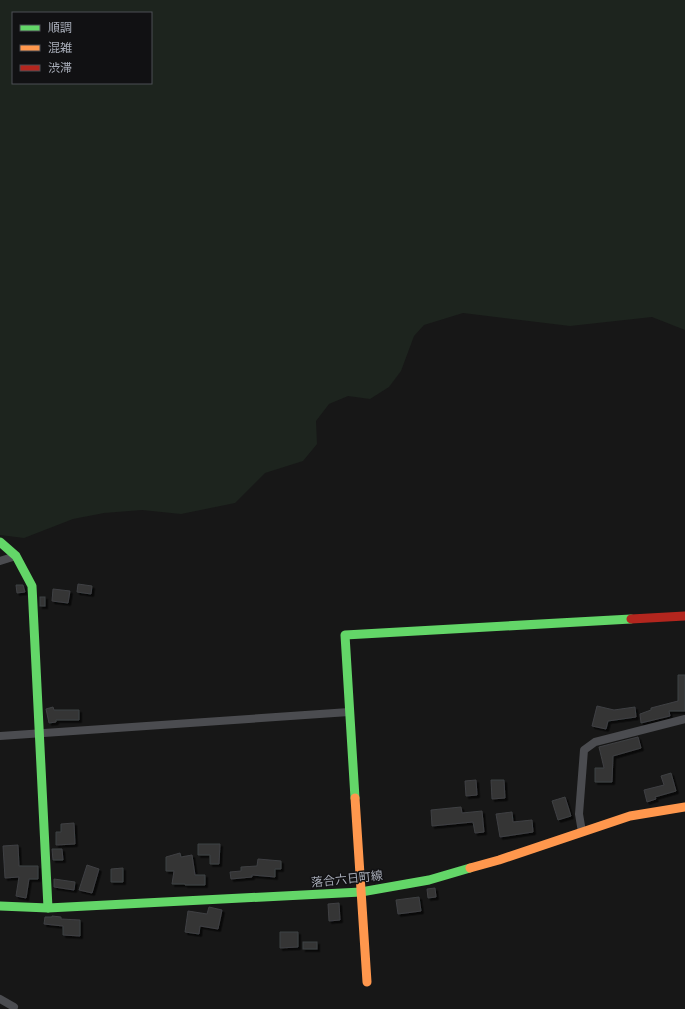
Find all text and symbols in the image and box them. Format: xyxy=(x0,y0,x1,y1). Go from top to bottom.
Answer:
legend xyxy=(12,12,152,84)
text: 順調 xyxy=(48,20,72,34)
text: 混雑 xyxy=(48,40,72,54)
text: 渋滞 xyxy=(48,60,72,74)
street label: 落合六日町線 xyxy=(310,867,383,889)

